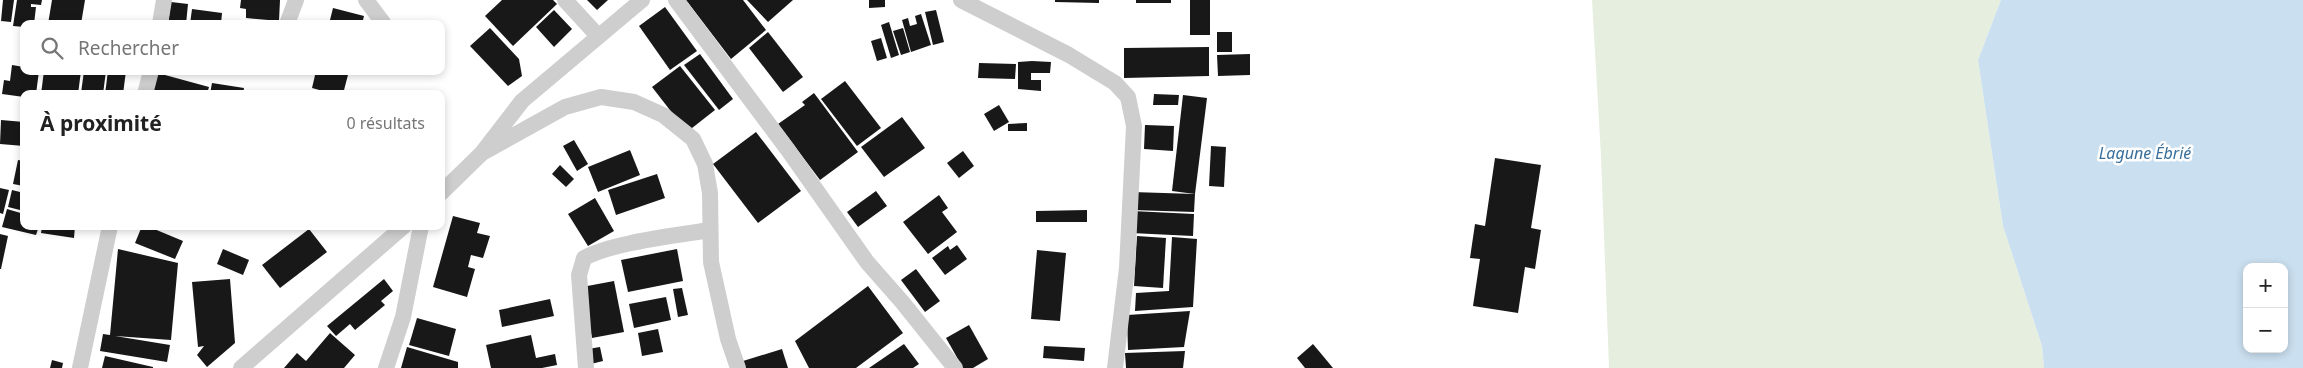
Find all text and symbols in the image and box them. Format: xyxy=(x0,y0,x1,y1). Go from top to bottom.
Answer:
search box xyxy=(20,20,445,75)
icon: search xyxy=(38,34,66,62)
text: Rechercher xyxy=(78,35,179,61)
text: À proximité xyxy=(40,109,162,137)
text: 0 résultats xyxy=(347,112,425,134)
water label: Lagune Ébrié xyxy=(2099,142,2191,164)
map controls xyxy=(2243,263,2288,353)
button: + xyxy=(2243,263,2288,308)
button: − xyxy=(2243,308,2288,353)

